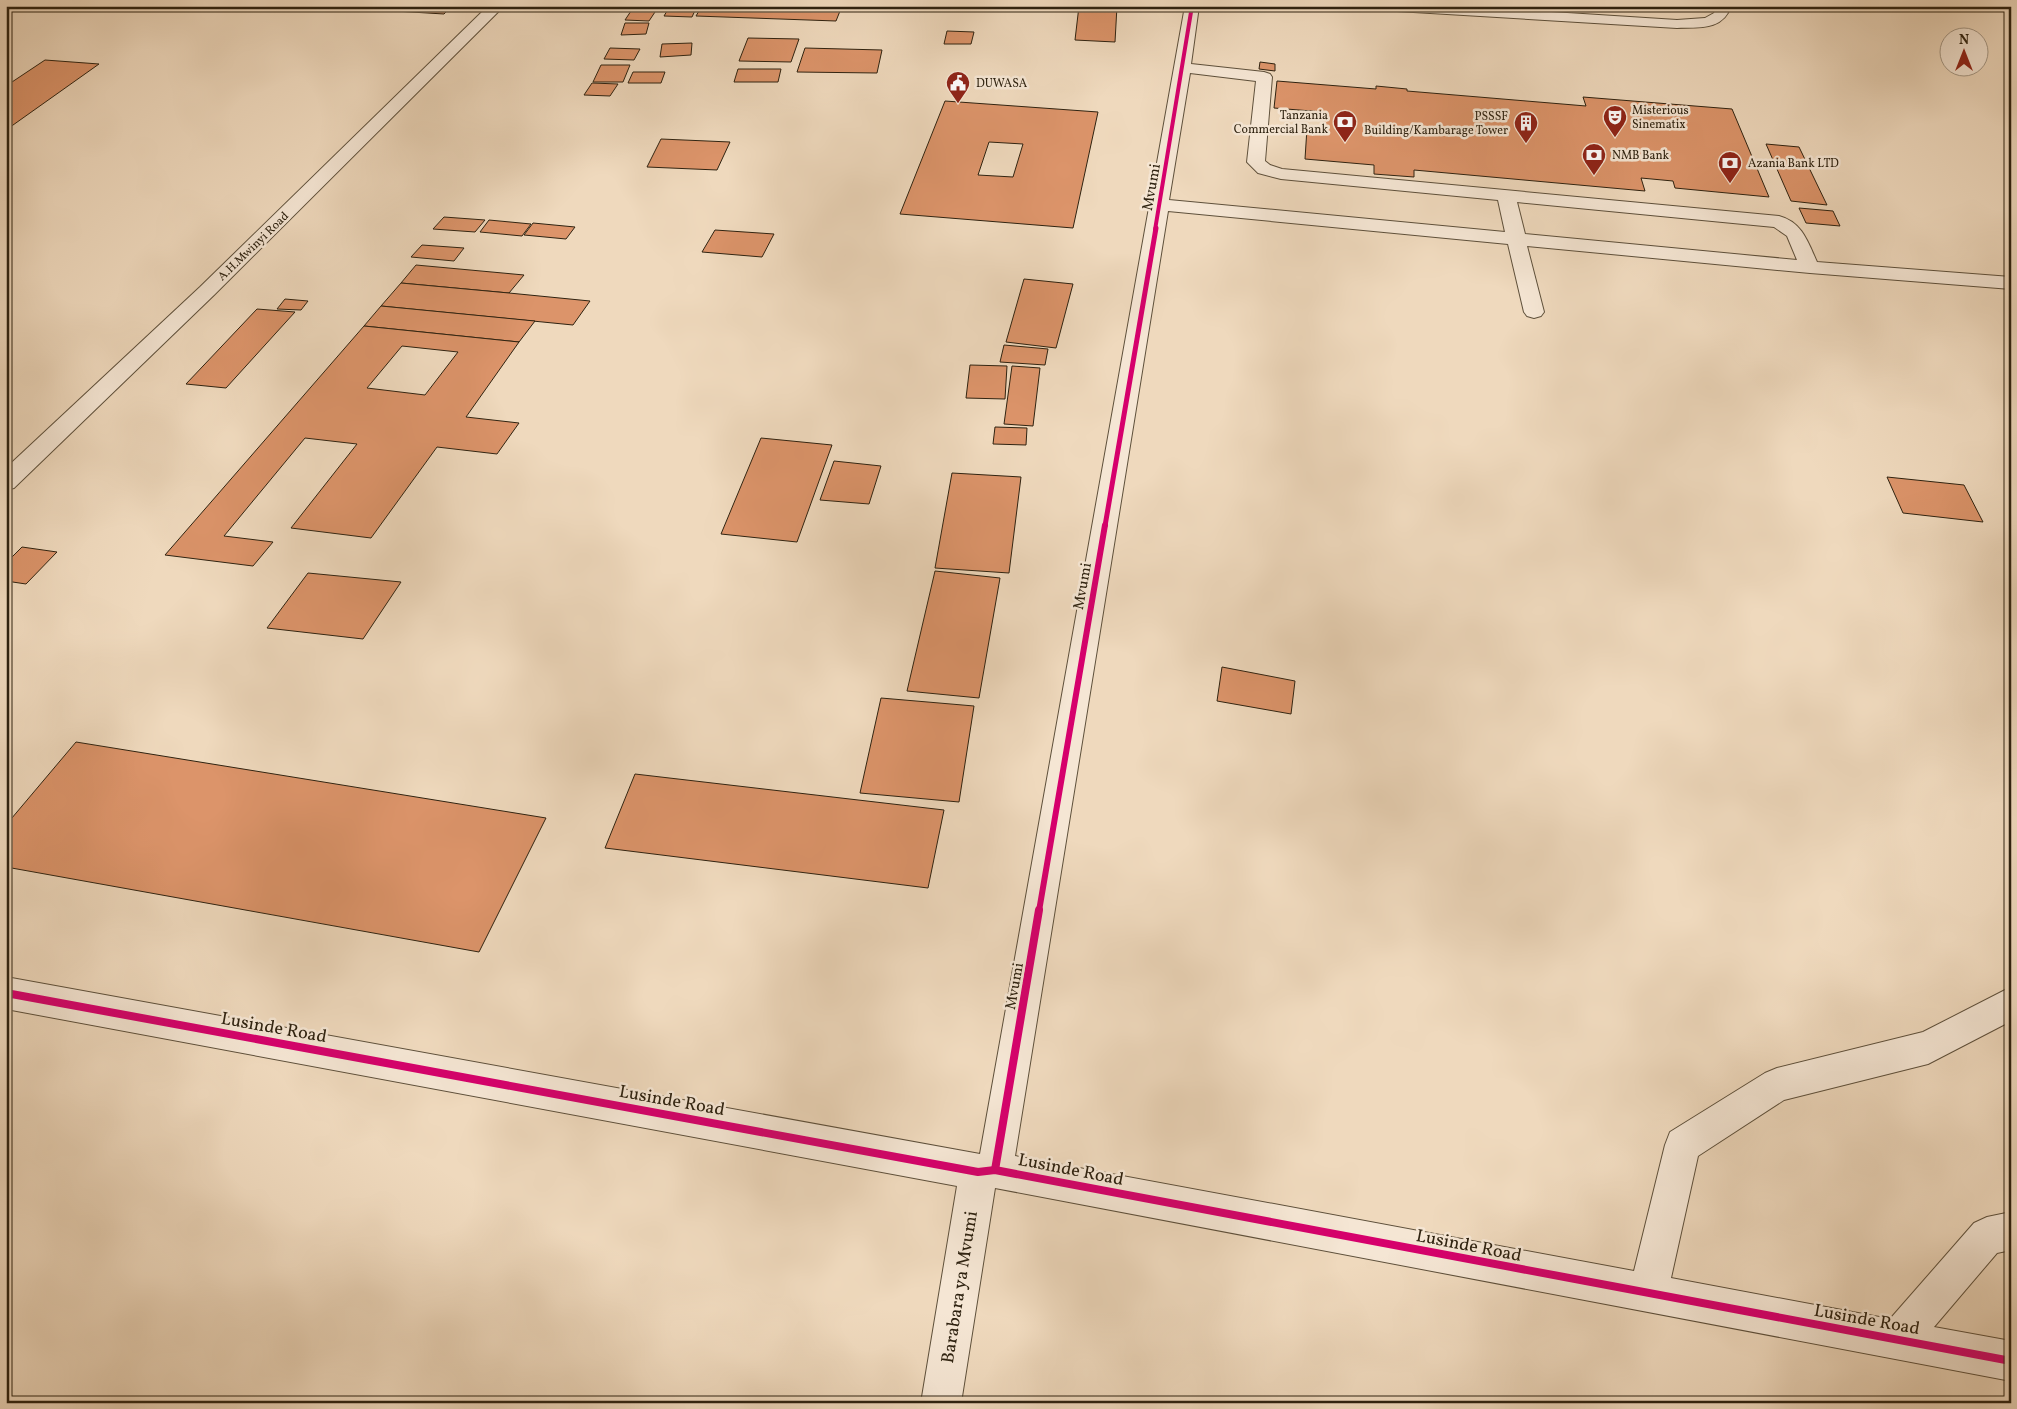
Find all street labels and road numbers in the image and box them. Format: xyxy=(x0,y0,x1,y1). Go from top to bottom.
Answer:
street label: Mvumi xyxy=(1138,162,1167,212)
street label: A.H.Mwinyi Road xyxy=(215,209,293,285)
street label: Mvumi xyxy=(1069,561,1098,611)
street label: Mvumi xyxy=(1001,961,1030,1011)
street label: Lusinde Road xyxy=(219,1007,329,1050)
street label: Lusinde Road xyxy=(617,1080,727,1123)
street label: Lusinde Road xyxy=(1016,1148,1126,1193)
street label: Barabara ya Mvumi xyxy=(936,1209,985,1365)
street label: Lusinde Road xyxy=(1414,1224,1524,1269)
street label: Lusinde Road xyxy=(1812,1299,1922,1342)

